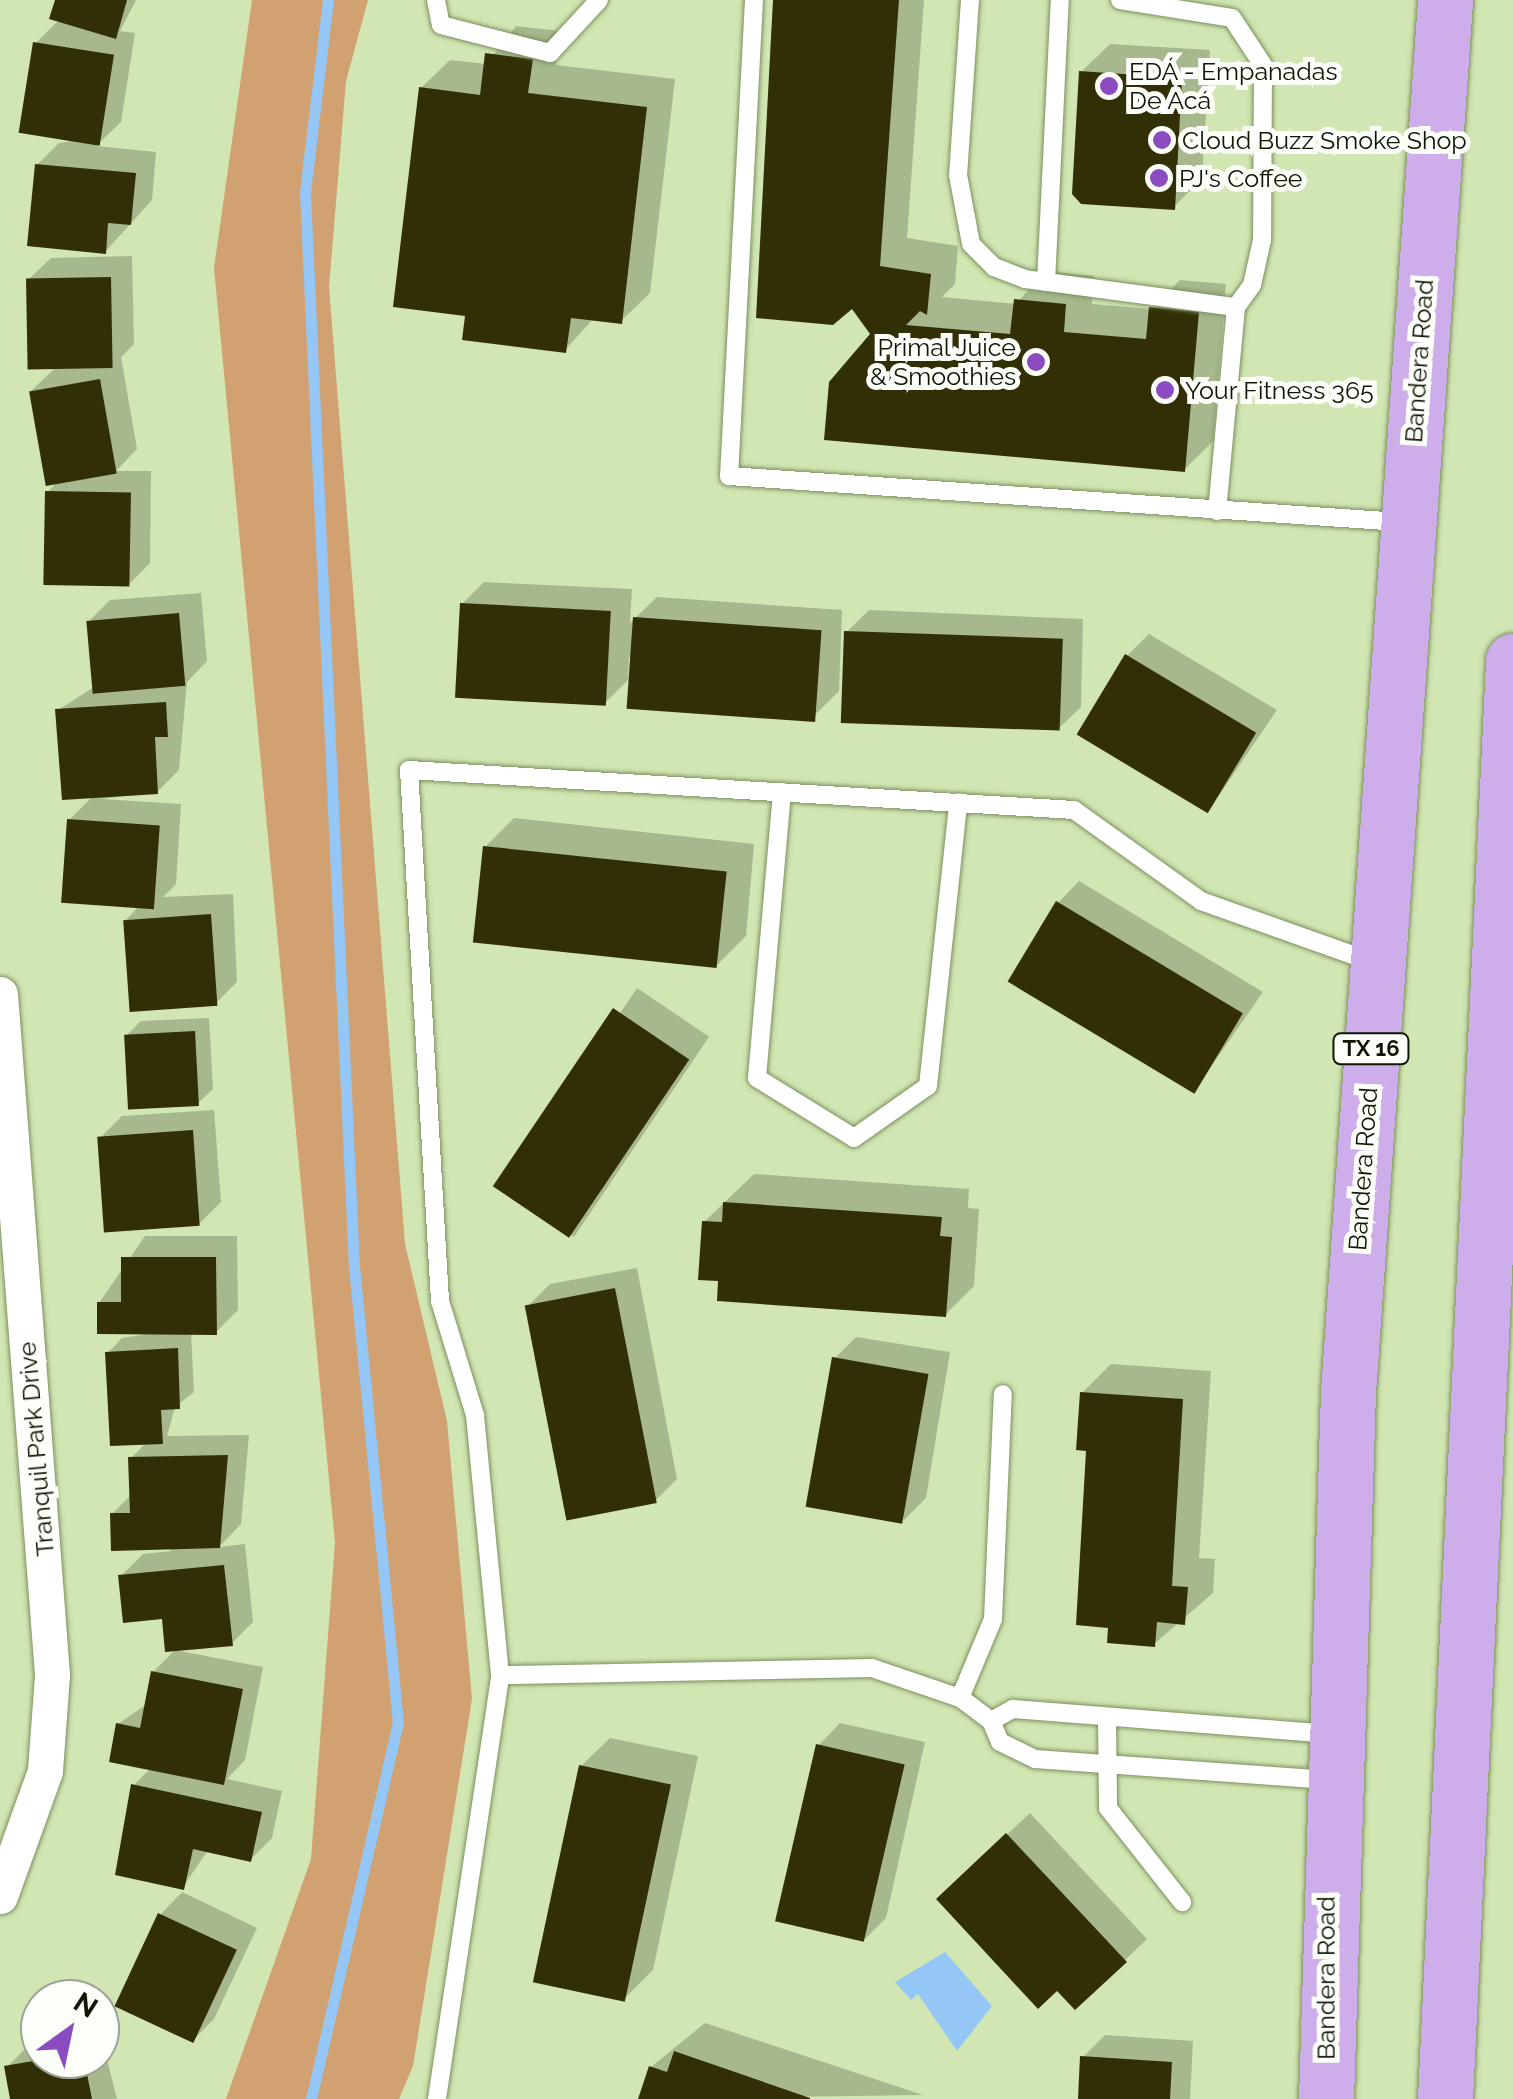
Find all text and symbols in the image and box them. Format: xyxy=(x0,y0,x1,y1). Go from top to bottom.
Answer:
place label: EDÁ - Empanadas De Acá xyxy=(1129,57,1338,116)
marker: EDÁ - Empanadas De Acá xyxy=(1098,75,1120,97)
place label: Cloud Buzz Smoke Shop xyxy=(1182,125,1467,155)
marker: Cloud Buzz Smoke Shop xyxy=(1151,129,1173,151)
place label: PJ's Coffee xyxy=(1179,163,1302,193)
marker: PJ's Coffee xyxy=(1148,167,1170,189)
street label: Bandera Road xyxy=(1398,278,1440,444)
place label: Primal Juice & Smoothies xyxy=(870,333,1016,392)
marker: Primal Juice & Smoothies xyxy=(1025,351,1047,373)
place label: Your Fitness 365 xyxy=(1185,375,1374,405)
marker: Your Fitness 365 xyxy=(1154,379,1176,401)
road number: TX 16 xyxy=(1331,1032,1411,1066)
street label: Bandera Road xyxy=(1342,1086,1384,1252)
street label: Tranquil Park Drive xyxy=(12,1340,60,1558)
street label: Bandera Road xyxy=(1311,1896,1341,2060)
north arrow xyxy=(20,1979,120,2079)
text: N xyxy=(68,1985,103,2025)

